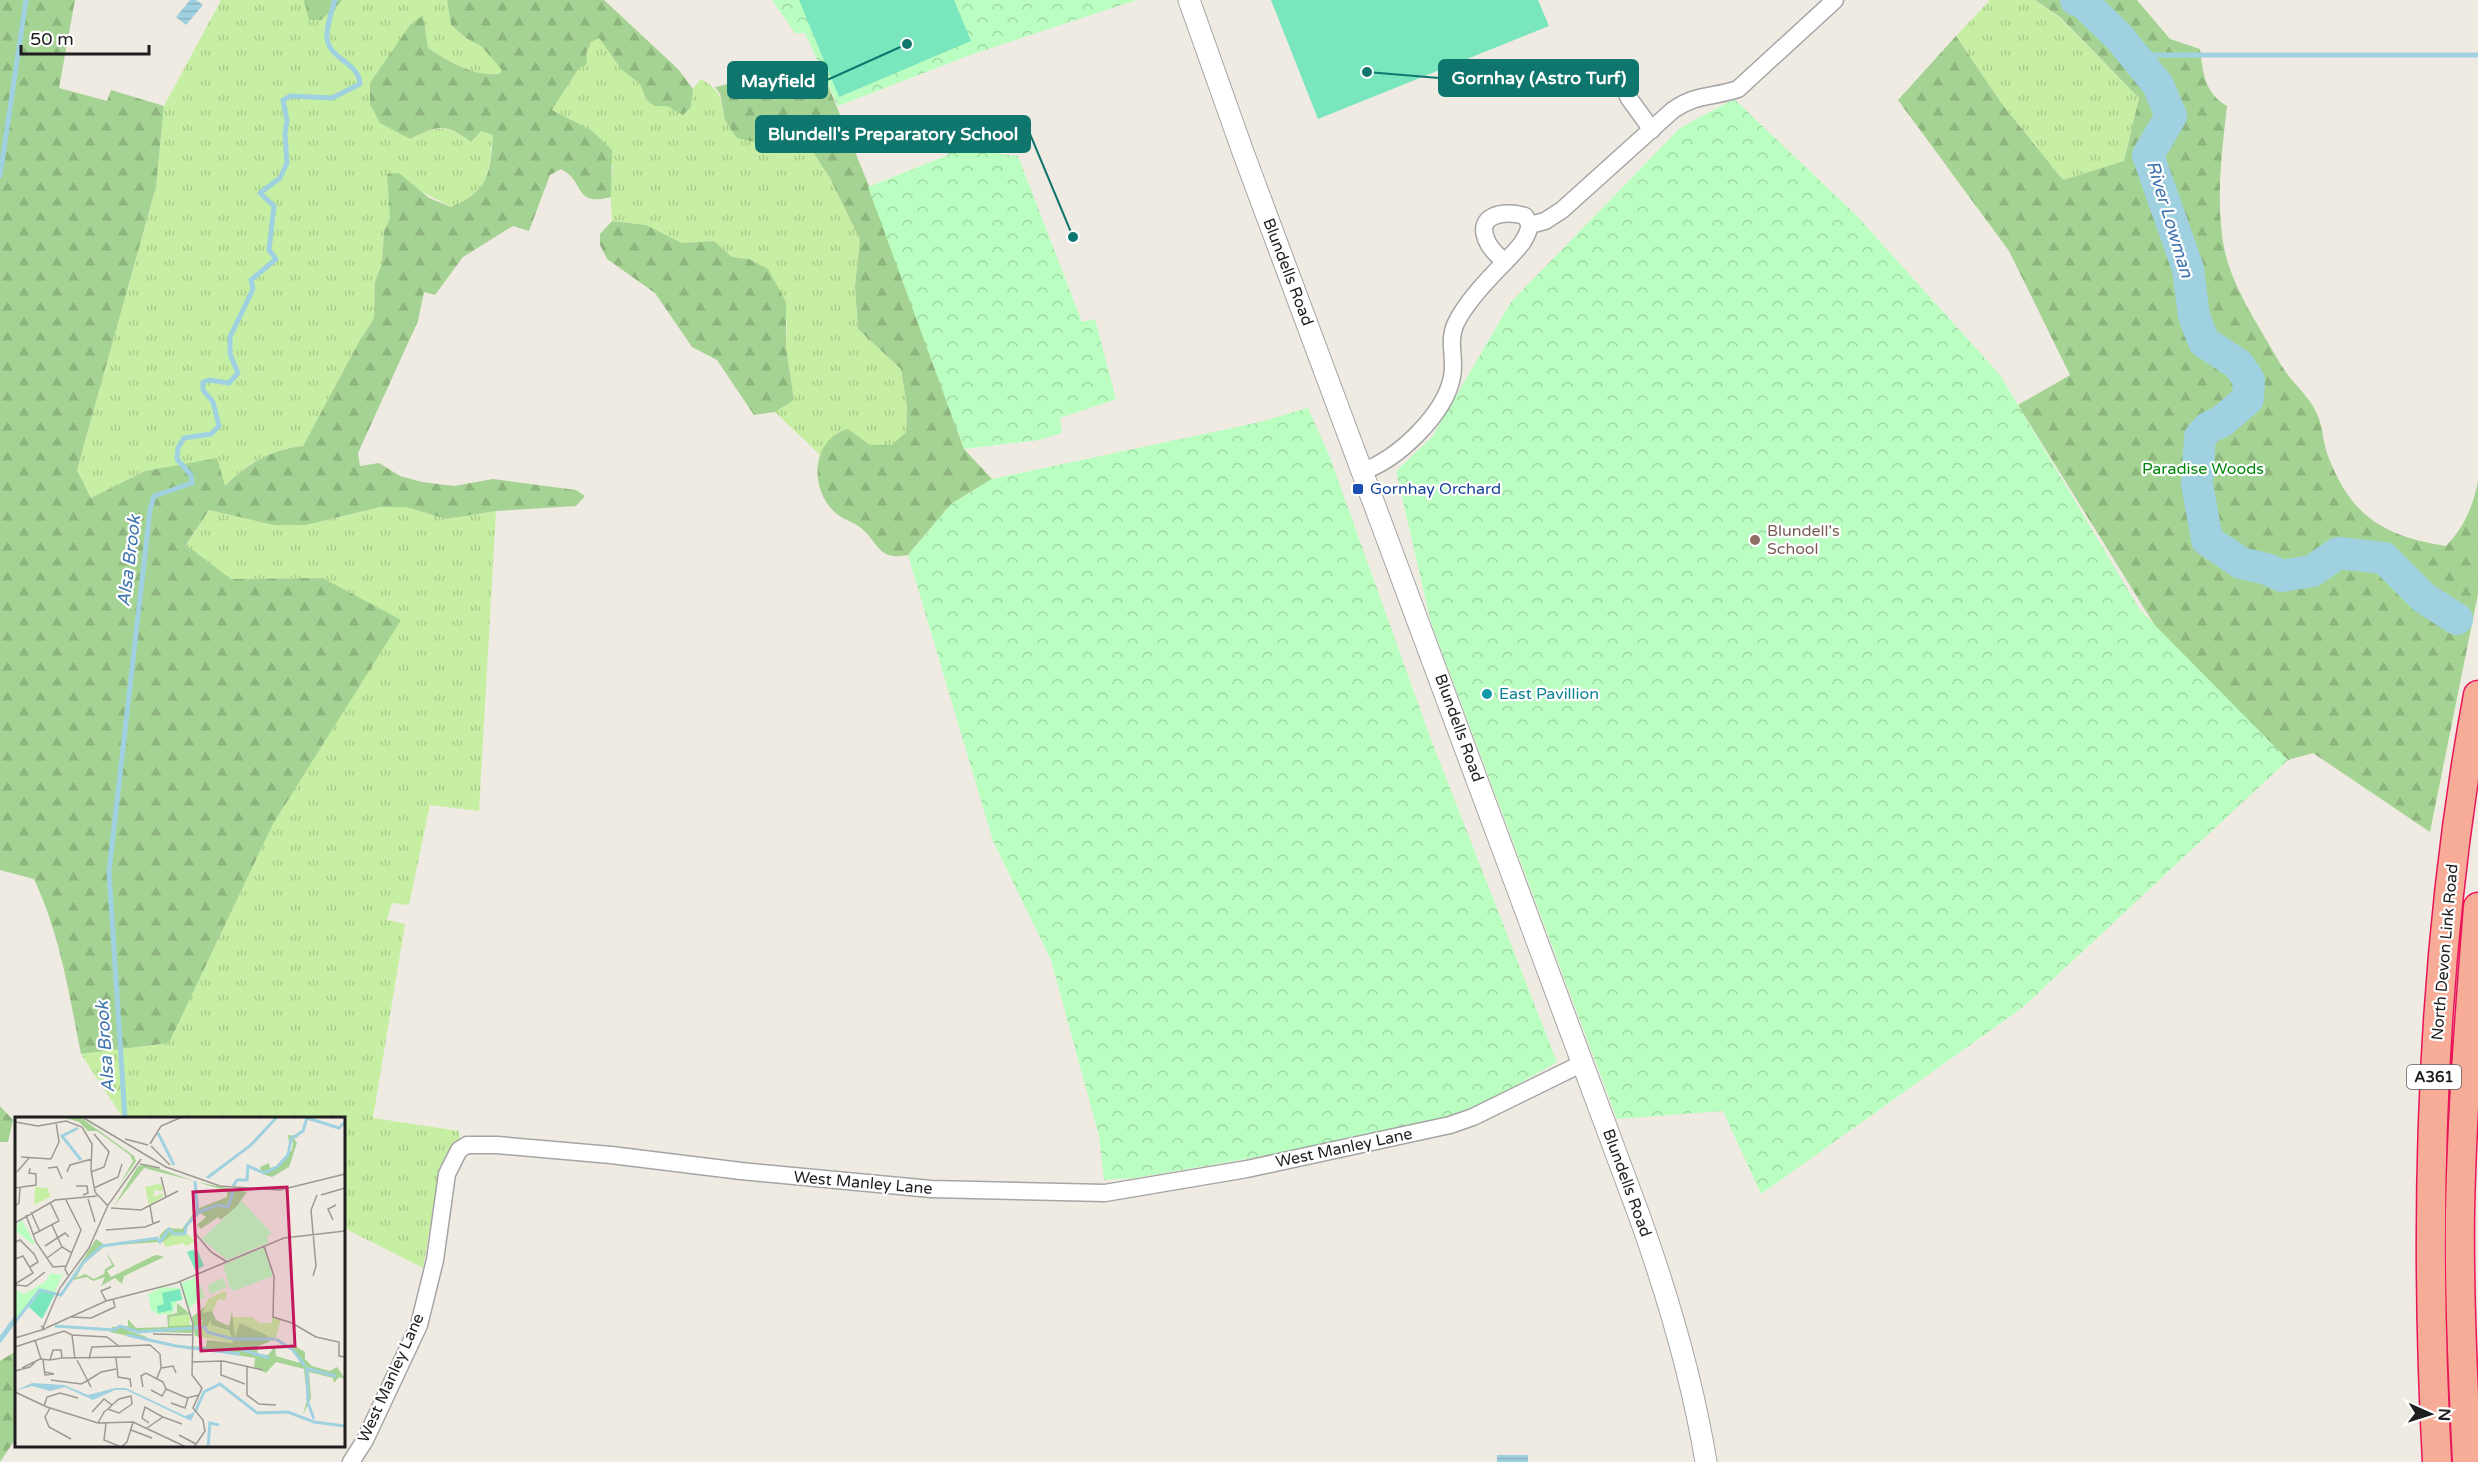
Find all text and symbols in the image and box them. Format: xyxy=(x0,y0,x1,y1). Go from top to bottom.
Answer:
scale bar xyxy=(21,18,148,56)
text: 50 m xyxy=(30,28,74,50)
callout: Gornhay (Astro Turf) xyxy=(1439,60,1638,96)
callout: Mayfield xyxy=(728,62,827,98)
text: Gornhay (Astro Turf) xyxy=(1452,67,1627,89)
text: Mayfield xyxy=(741,70,815,92)
callout: Blundell's Preparatory School xyxy=(756,116,1030,152)
text: Blundell's Preparatory School xyxy=(768,123,1018,145)
water label: River Lowman xyxy=(2142,158,2199,281)
street label: Blundells Road xyxy=(1258,215,1318,329)
park label: Paradise Woods xyxy=(2142,459,2264,479)
place label: Gornhay Orchard xyxy=(1370,479,1501,499)
marker: Gornhay Orchard xyxy=(1351,482,1365,496)
water label: Alsa Brook xyxy=(112,513,146,608)
place label: Blundell's School xyxy=(1767,521,1840,559)
marker: Blundell's School xyxy=(1748,533,1762,547)
street label: Blundells Road xyxy=(1430,671,1488,785)
place label: East Pavillion xyxy=(1499,684,1599,704)
marker: East Pavillion xyxy=(1480,687,1494,701)
street label: North Devon Link Road xyxy=(2427,863,2463,1041)
water label: Alsa Brook xyxy=(91,999,119,1094)
road number: A361 xyxy=(2407,1065,2461,1089)
inset map xyxy=(15,1117,345,1447)
street label: West Manley Lane xyxy=(1274,1124,1414,1172)
street label: Blundells Road xyxy=(1598,1126,1656,1240)
street label: West Manley Lane xyxy=(793,1167,933,1199)
street label: West Manley Lane xyxy=(354,1310,428,1446)
north arrow xyxy=(2400,1384,2460,1444)
text: N xyxy=(2434,1408,2454,1422)

